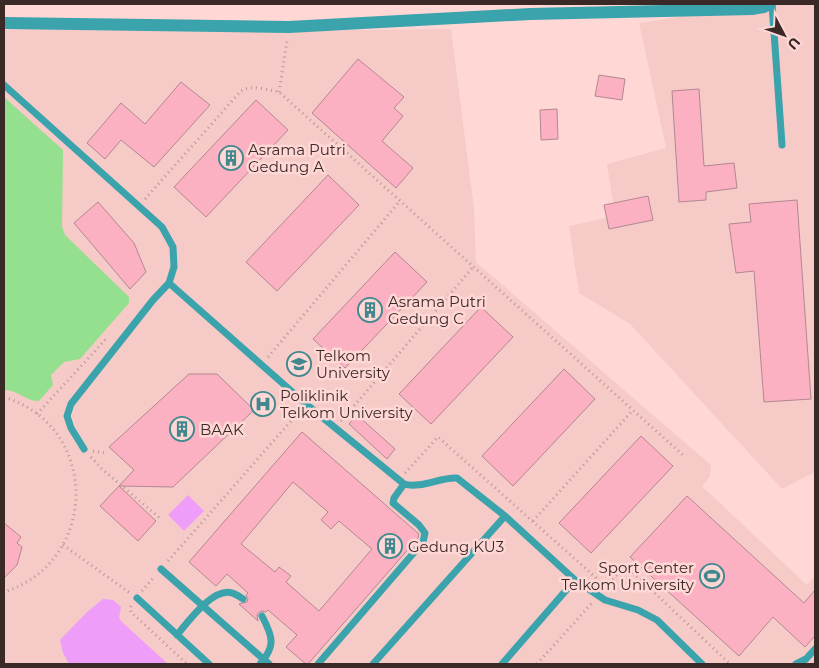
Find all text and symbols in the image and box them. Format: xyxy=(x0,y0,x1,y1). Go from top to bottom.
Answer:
north arrow xyxy=(759,10,809,60)
text: U xyxy=(783,33,804,54)
place label: Asrama Putri Gedung A xyxy=(248,140,346,176)
building icon: Asrama Putri Gedung A xyxy=(218,145,244,171)
place label: Asrama Putri Gedung C xyxy=(388,292,486,328)
building icon: Asrama Putri Gedung C xyxy=(357,297,383,323)
place label: Telkom University xyxy=(316,346,391,382)
school or university icon: Telkom University xyxy=(286,351,312,377)
place label: Poliklinik Telkom University xyxy=(280,386,414,422)
hospital icon: Poliklinik Telkom University xyxy=(250,391,276,417)
building icon: BAAK xyxy=(169,416,195,442)
place label: BAAK xyxy=(200,420,244,439)
building icon: Gedung KU3 xyxy=(377,533,403,559)
place label: Gedung KU3 xyxy=(408,537,504,556)
place label: Sport Center Telkom University xyxy=(561,558,695,594)
sports icon: Sport Center Telkom University xyxy=(699,563,725,589)

